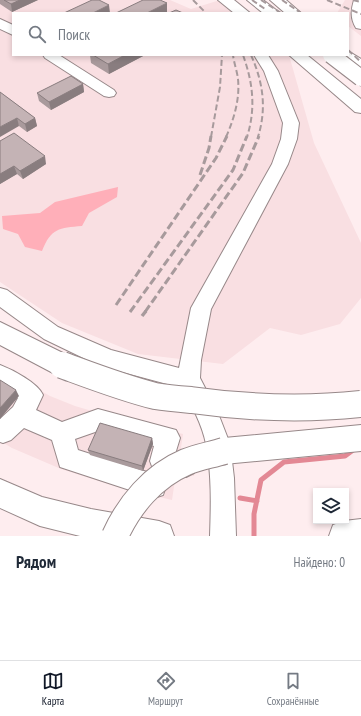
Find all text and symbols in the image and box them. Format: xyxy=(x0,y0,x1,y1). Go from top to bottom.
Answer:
search box xyxy=(12,12,349,56)
icon: search xyxy=(26,23,48,45)
text: Поиск xyxy=(58,25,90,44)
map controls xyxy=(313,488,349,524)
button: layers xyxy=(313,488,349,524)
text: Рядом xyxy=(16,551,56,573)
text: Найдено: 0 xyxy=(294,554,345,571)
tab: Карта xyxy=(42,670,64,708)
tab: Маршрут xyxy=(148,670,183,708)
tab: Сохранённые xyxy=(267,670,319,708)

